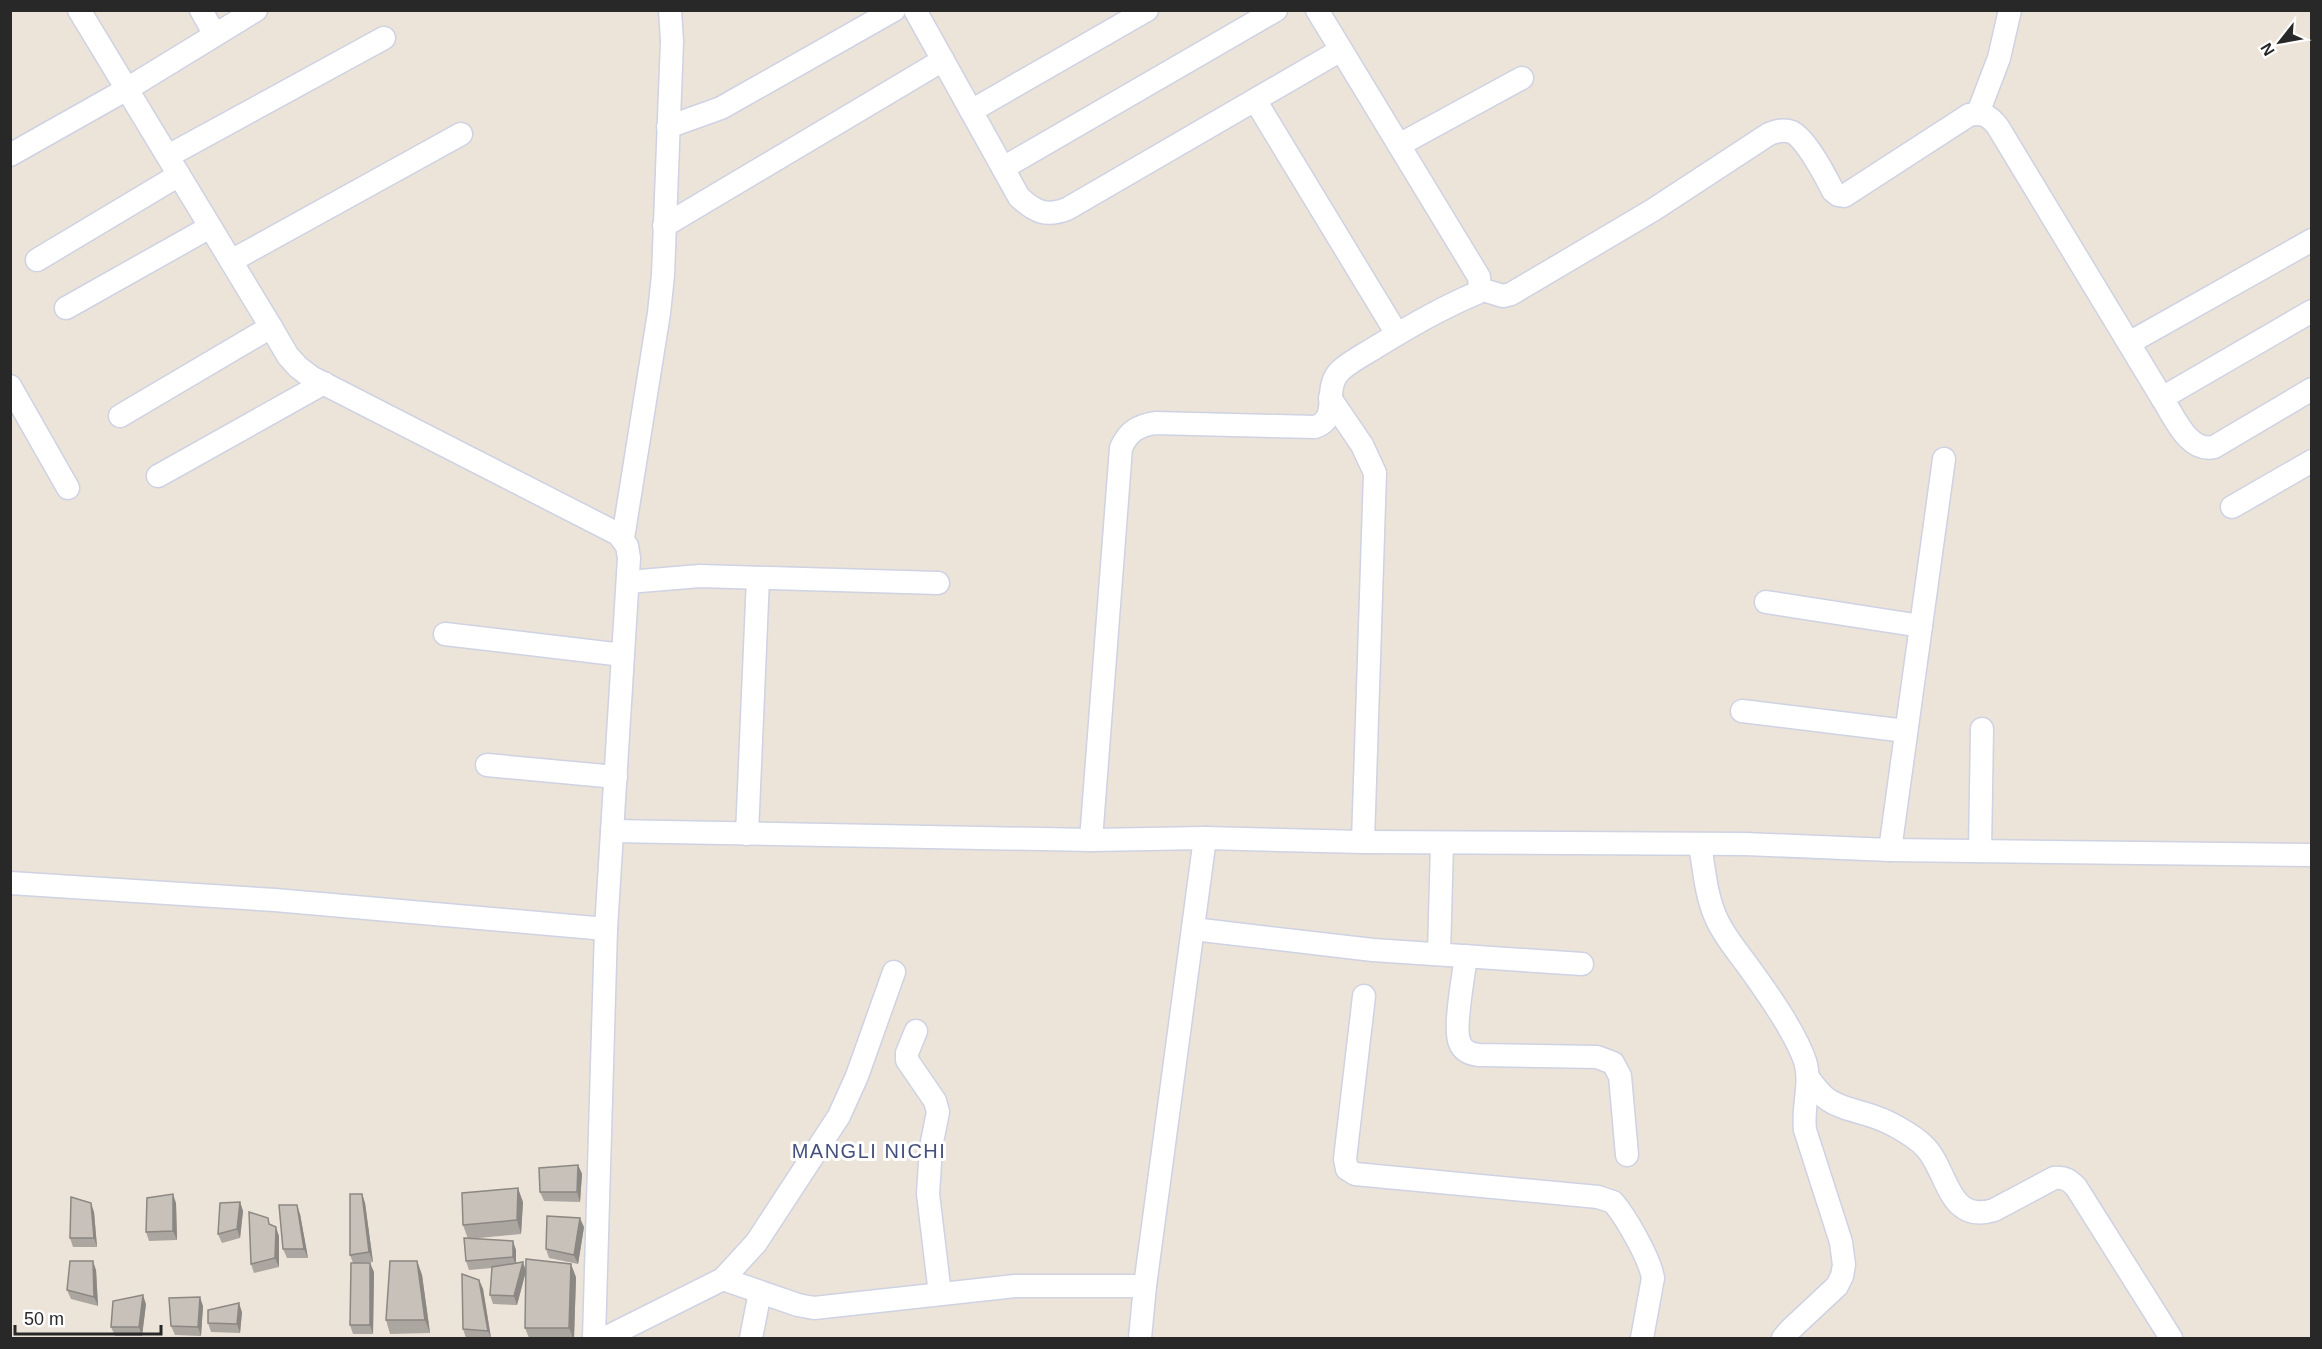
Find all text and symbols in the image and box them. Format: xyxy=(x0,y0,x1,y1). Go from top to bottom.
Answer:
north arrow xyxy=(2250,12,2310,72)
text: N xyxy=(2257,40,2278,59)
district label: MANGLI NICHI xyxy=(792,1140,946,1162)
scale bar xyxy=(15,1298,160,1336)
text: 50 m xyxy=(24,1309,64,1329)

